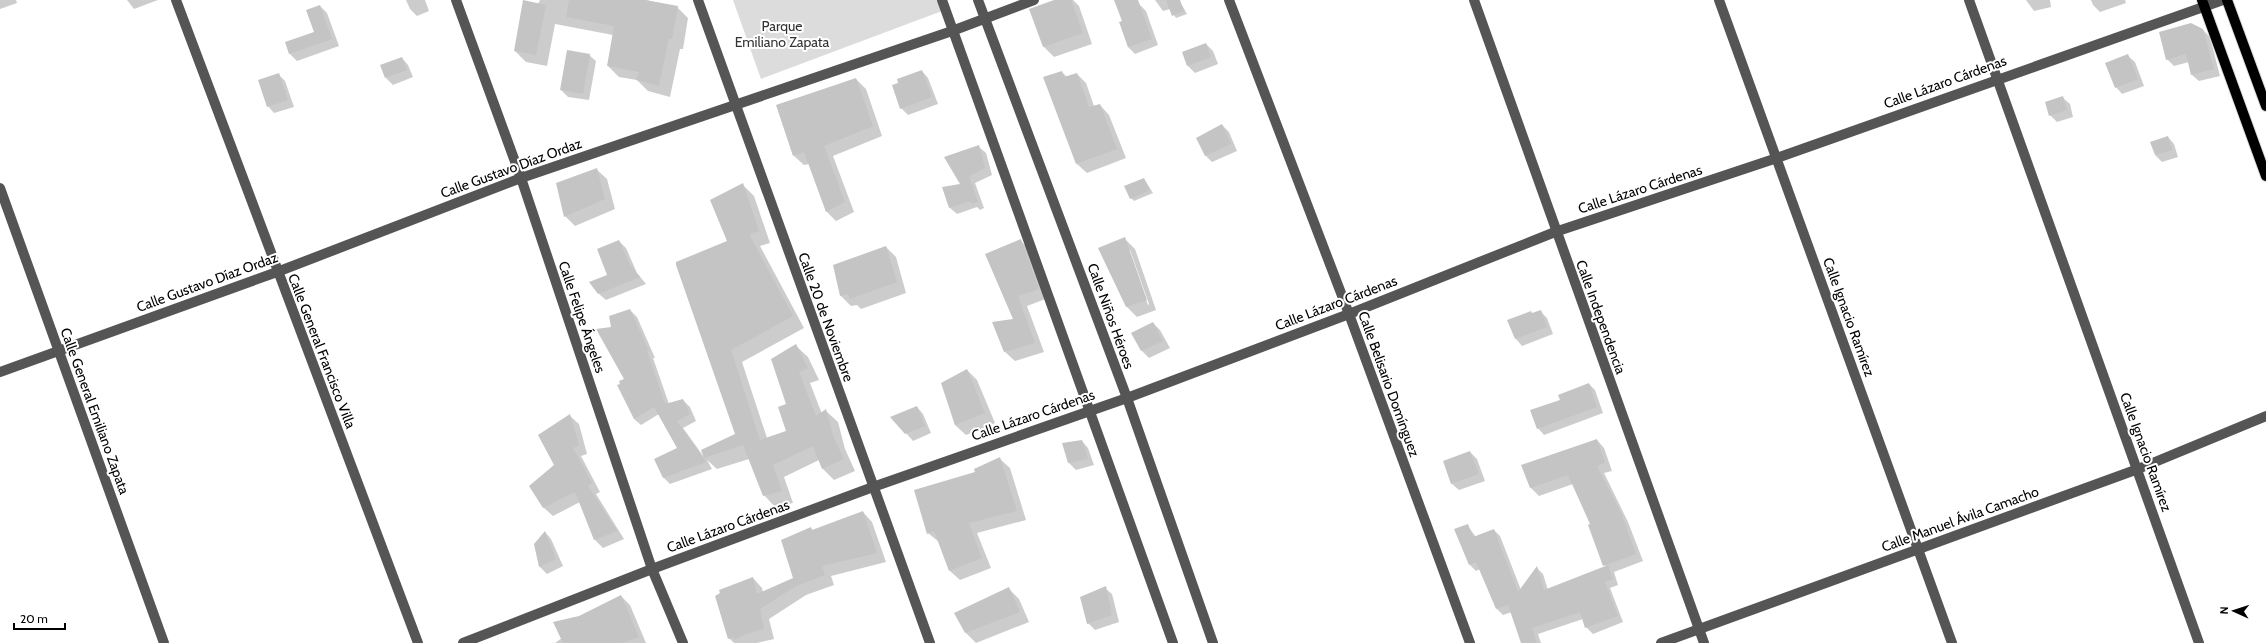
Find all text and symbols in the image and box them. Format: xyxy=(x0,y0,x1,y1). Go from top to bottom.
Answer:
park label: Parque Emiliano Zapata xyxy=(735,17,830,51)
street label: Calle Lázaro Cárdenas xyxy=(1881,51,2009,113)
street label: Calle Gustavo Díaz Ordaz xyxy=(438,134,584,202)
street label: Calle Lázaro Cárdenas xyxy=(1576,160,1704,218)
street label: Calle Gustavo Díaz Ordaz xyxy=(134,248,280,316)
street label: Calle 20 de Noviembre xyxy=(794,250,858,384)
street label: Calle Ignacio Ramírez xyxy=(1819,255,1879,379)
street label: Calle Independencia xyxy=(1572,258,1630,377)
street label: Calle Felipe Ángeles xyxy=(554,259,610,376)
street label: Calle Niños Héroes xyxy=(1084,261,1139,371)
street label: Calle General Francisco Villa xyxy=(284,271,360,431)
street label: Calle Lázaro Cárdenas xyxy=(1272,271,1400,335)
street label: Calle Belisario Domínguez xyxy=(1354,309,1424,460)
street label: Calle General Emiliano Zapata xyxy=(56,325,134,497)
street label: Calle Lázaro Cárdenas xyxy=(969,385,1097,445)
street label: Calle Ignacio Ramírez xyxy=(2116,390,2176,514)
street label: Calle Manuel Ávila Camacho xyxy=(1879,482,2041,556)
street label: Calle Lázaro Cárdenas xyxy=(664,495,792,557)
north arrow xyxy=(2214,591,2254,631)
scale bar xyxy=(14,605,65,631)
text: N xyxy=(2217,606,2231,615)
text: 20 m xyxy=(20,611,48,626)

